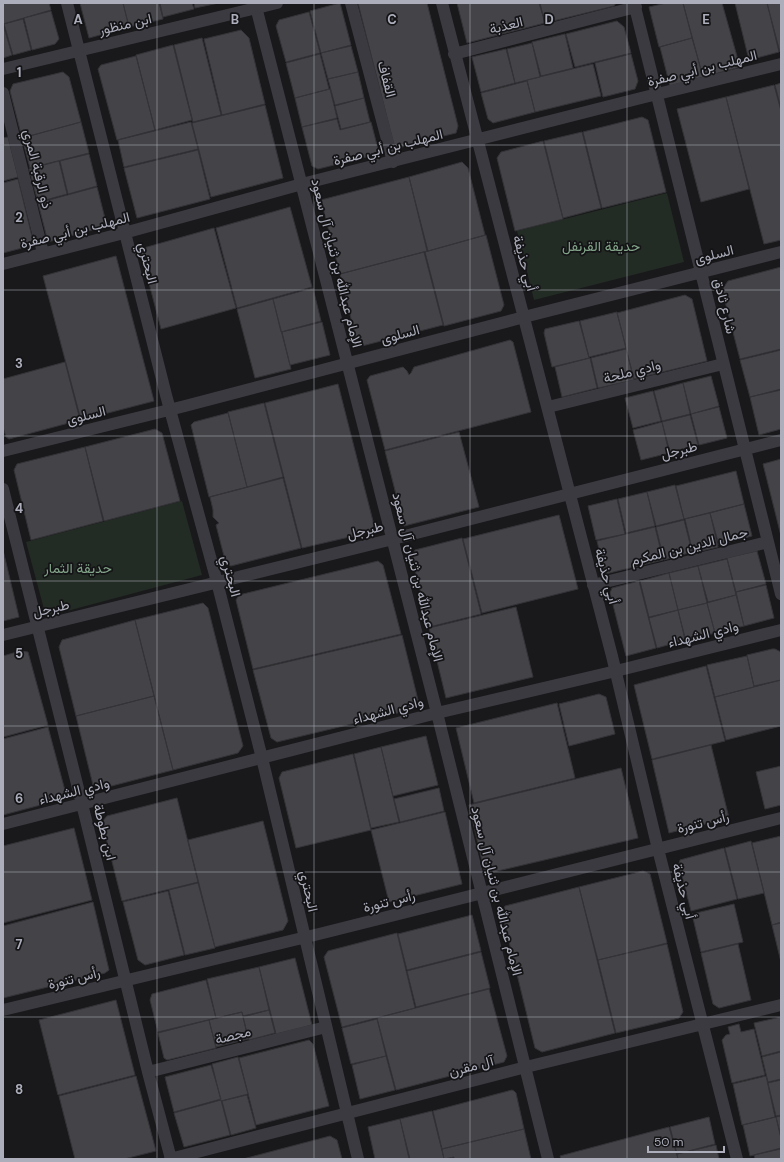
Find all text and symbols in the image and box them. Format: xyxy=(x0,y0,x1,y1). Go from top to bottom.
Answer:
street label: ابن منظور xyxy=(96,9,153,39)
text: A xyxy=(73,11,83,28)
text: B xyxy=(231,11,239,28)
text: C xyxy=(387,11,397,28)
text: D xyxy=(544,11,554,28)
text: E xyxy=(702,11,710,28)
street label: العذبة xyxy=(487,12,525,38)
street label: المهلب بن أبي صفرة xyxy=(645,46,759,93)
street label: القفاف xyxy=(374,59,400,99)
text: 1 xyxy=(17,64,21,81)
street label: المهلب بن أبي صفرة xyxy=(331,125,445,172)
street label: ذو الرقبة المري xyxy=(17,127,57,212)
street label: الإمام عبدالله بن ثنيان آل سعود xyxy=(306,177,367,350)
street label: المهلب بن أبي صفرة xyxy=(18,208,132,255)
text: 2 xyxy=(15,209,23,226)
street label: أبي حذيفة xyxy=(506,233,541,294)
park label: حديقة القرنفل xyxy=(562,237,640,255)
street label: البحتري xyxy=(131,240,162,286)
street label: السلوى xyxy=(693,240,735,268)
street label: شارع ثادق xyxy=(707,276,741,336)
street label: السلوى xyxy=(379,320,421,348)
text: 3 xyxy=(15,355,23,372)
street label: وادي ملحة xyxy=(601,355,663,390)
street label: السلوى xyxy=(65,401,107,429)
street label: طبرجل xyxy=(659,437,699,463)
street label: الإمام عبدالله بن ثنيان آل سعود xyxy=(387,491,448,664)
text: 4 xyxy=(15,500,23,517)
street label: طبرجل xyxy=(345,517,385,543)
street label: جمال الدين بن المكرم xyxy=(629,523,750,570)
street label: أبي حذيفة xyxy=(588,546,623,607)
street label: البحتري xyxy=(214,553,245,599)
park label: حديقة الثمار xyxy=(43,559,112,577)
street label: طبرجل xyxy=(31,595,71,621)
street label: وادي الشهداء xyxy=(666,617,741,654)
text: 5 xyxy=(15,645,23,662)
street label: وادي الشهداء xyxy=(351,692,426,731)
street label: وادي الشهداء xyxy=(37,774,112,811)
text: 6 xyxy=(15,790,23,807)
street label: ابن بطوطة xyxy=(89,802,121,862)
street label: الإمام عبدالله بن ثنيان آل سعود xyxy=(466,805,527,978)
street label: رأس تنورة xyxy=(675,807,731,837)
street label: أبي حذيفة xyxy=(665,861,700,922)
street label: البحتري xyxy=(293,869,322,914)
street label: رأس تنورة xyxy=(361,886,417,916)
text: 7 xyxy=(16,936,23,953)
street label: رأس تنورة xyxy=(46,963,102,993)
street label: مجصة xyxy=(213,1022,253,1048)
street label: آل مقرن xyxy=(447,1051,497,1082)
text: 8 xyxy=(15,1081,23,1098)
scale bar xyxy=(648,1128,724,1154)
text: 50 m xyxy=(654,1134,683,1150)

